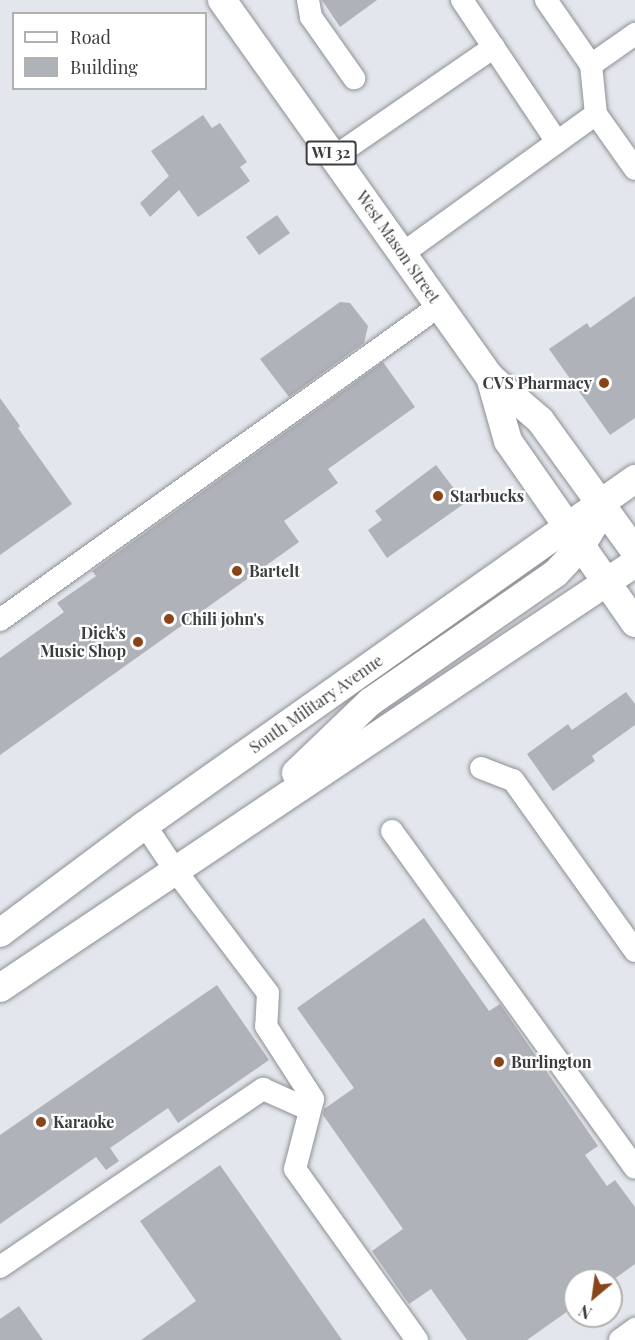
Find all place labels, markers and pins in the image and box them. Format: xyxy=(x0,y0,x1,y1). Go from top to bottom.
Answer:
place label: CVS Pharmacy xyxy=(483,373,592,393)
marker: CVS Pharmacy xyxy=(597,376,611,390)
place label: Starbucks xyxy=(450,486,524,506)
marker: Starbucks xyxy=(431,489,445,503)
place label: Bartelt xyxy=(249,561,300,581)
marker: Bartelt xyxy=(230,564,244,578)
place label: Chili john's xyxy=(181,609,264,629)
marker: Chili john's xyxy=(162,612,176,626)
place label: Dick's Music Shop xyxy=(40,623,126,661)
marker: Dick's Music Shop xyxy=(131,635,145,649)
place label: Burlington xyxy=(511,1052,592,1072)
marker: Burlington xyxy=(492,1055,506,1069)
place label: Karaoke xyxy=(53,1112,114,1132)
marker: Karaoke xyxy=(34,1115,48,1129)

